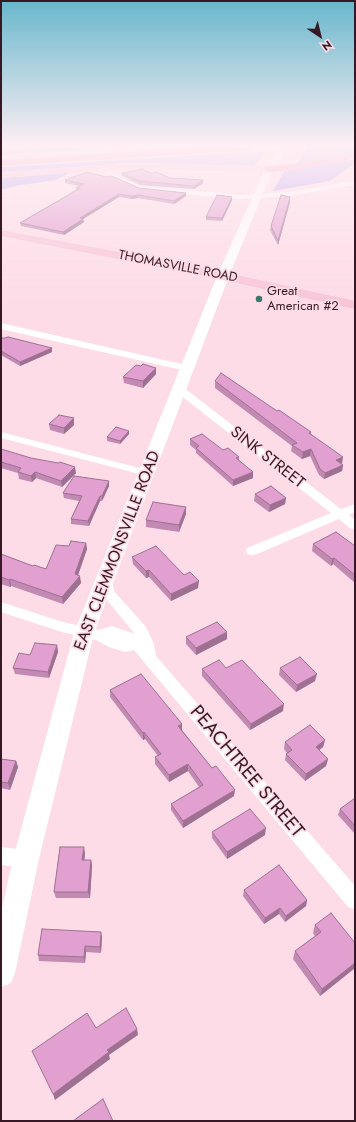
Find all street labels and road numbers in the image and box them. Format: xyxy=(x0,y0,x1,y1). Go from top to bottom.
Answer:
street label: THOMASVILLE ROAD xyxy=(117,248,239,286)
street label: SINK STREET xyxy=(226,423,308,493)
street label: EAST CLEMMONSVILLE ROAD xyxy=(71,449,165,653)
street label: PEACHTREE STREET xyxy=(184,701,308,843)

